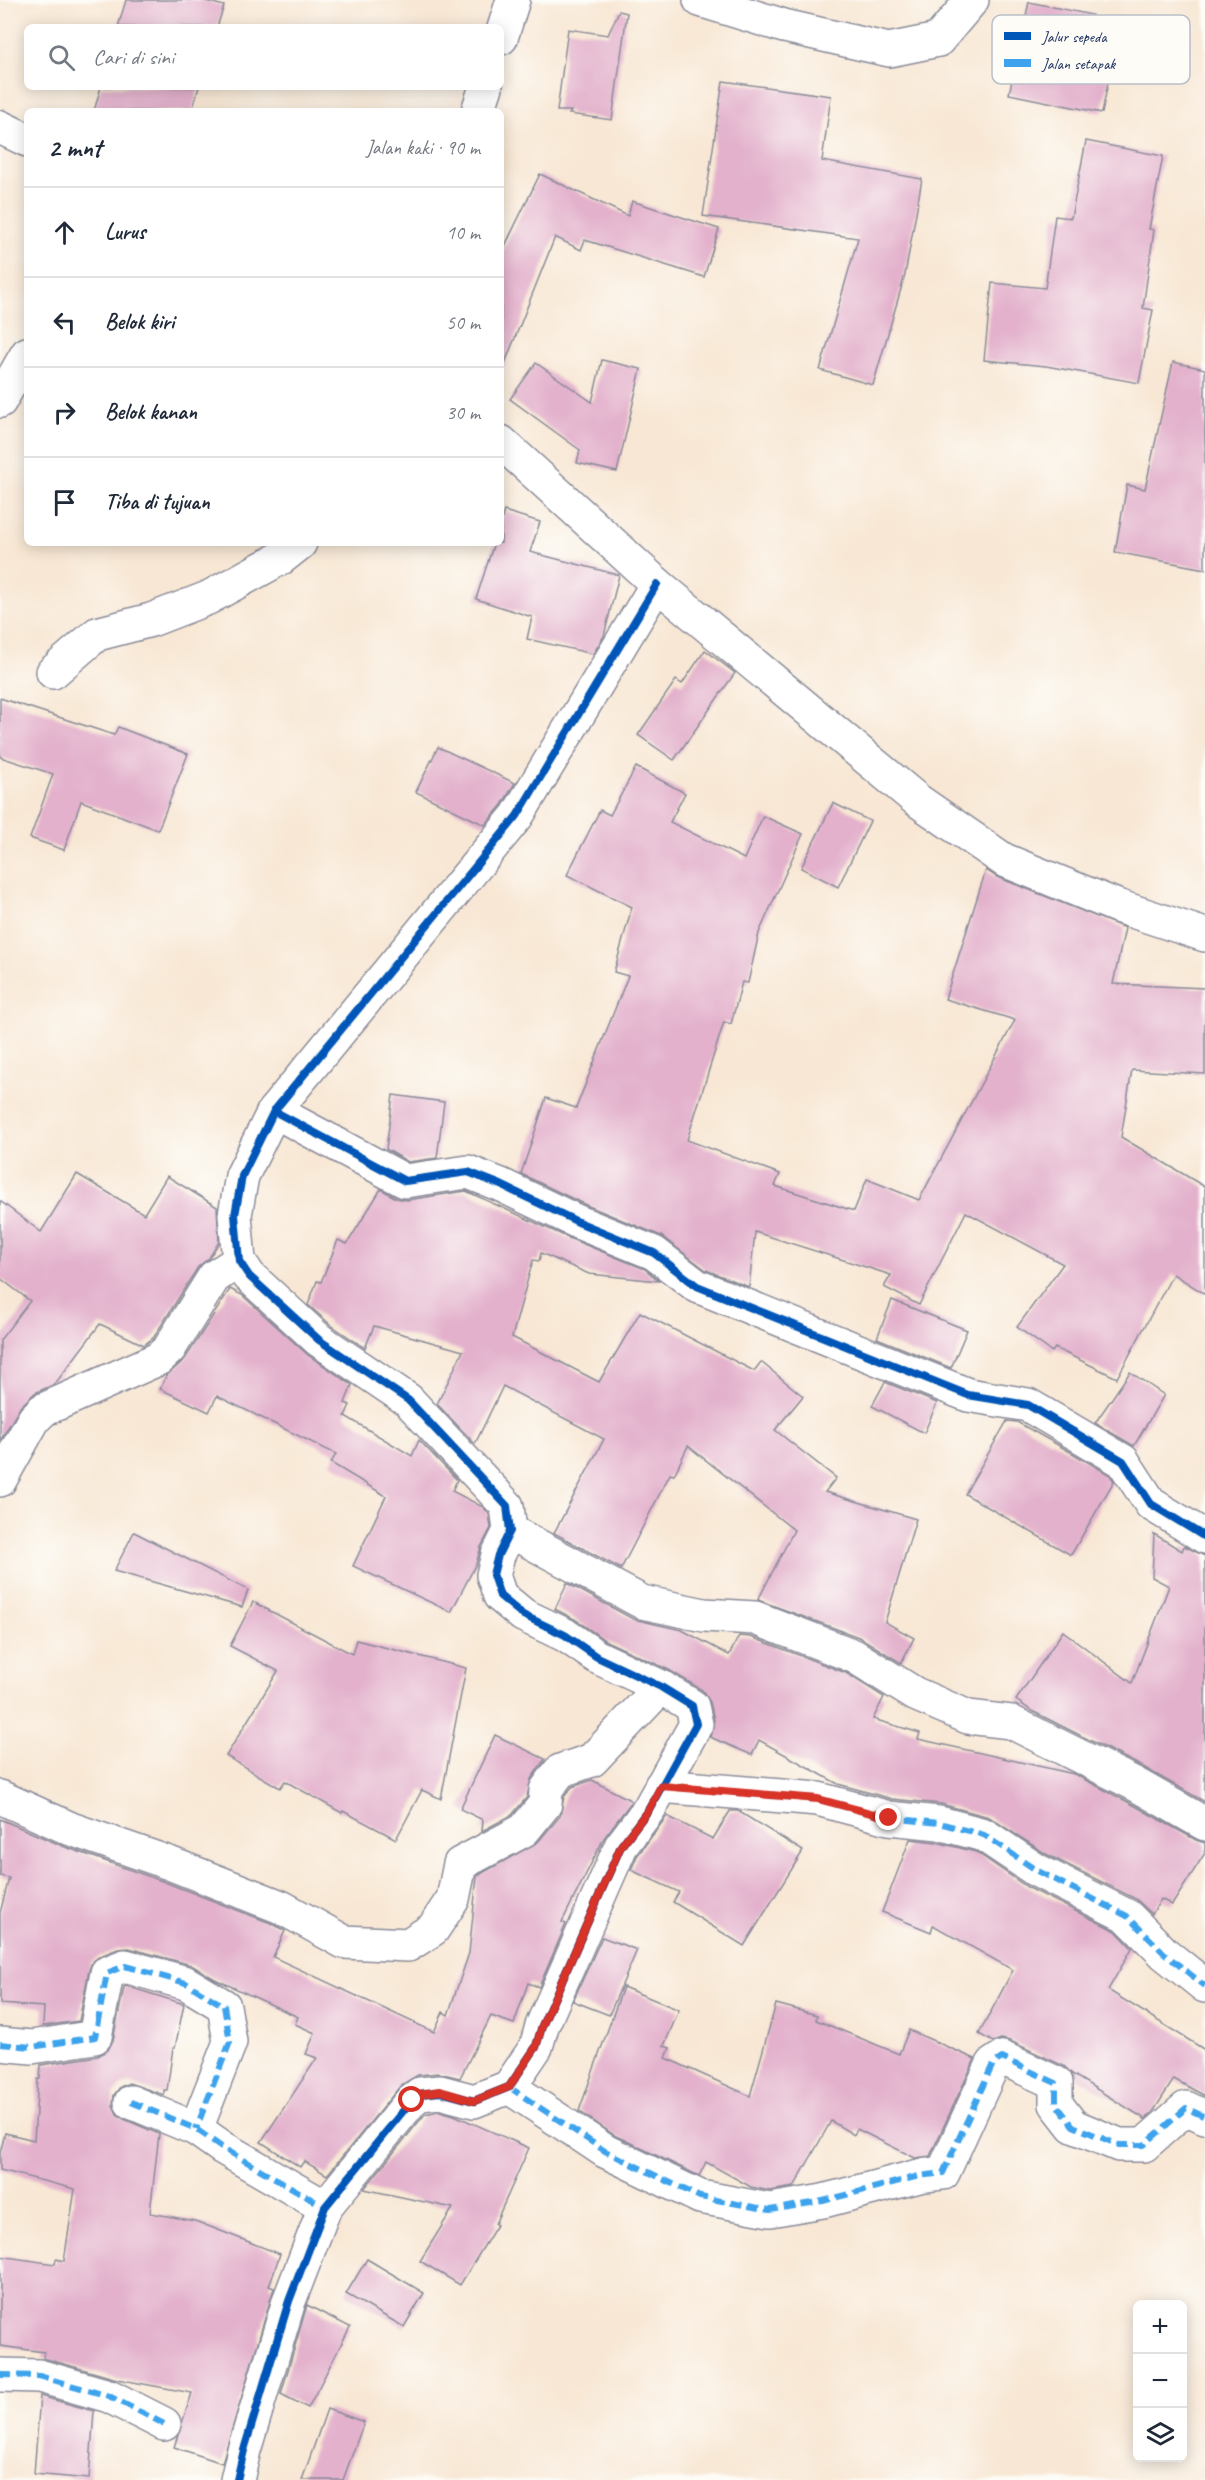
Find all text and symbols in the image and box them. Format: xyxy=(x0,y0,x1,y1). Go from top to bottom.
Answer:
legend xyxy=(992,15,1190,84)
search box xyxy=(24,24,504,90)
text: Jalur sepeda xyxy=(1041,27,1108,47)
icon: search xyxy=(45,41,78,74)
text: Cari di sini xyxy=(93,43,174,71)
text: Jalan setapak xyxy=(1041,54,1116,74)
text: 2 mnt xyxy=(48,131,101,164)
text: Jalan kaki · 90 m xyxy=(366,135,480,160)
icon: ahead xyxy=(48,216,81,249)
text: Lurus xyxy=(105,218,145,246)
text: 10 m xyxy=(446,220,480,245)
icon: left xyxy=(48,306,81,339)
text: Belok kiri xyxy=(105,308,174,336)
text: 50 m xyxy=(446,310,480,335)
icon: right xyxy=(48,396,81,429)
text: Belok kanan xyxy=(105,398,197,426)
text: 30 m xyxy=(446,400,480,425)
icon: arrive xyxy=(48,486,81,519)
text: Tiba di tujuan xyxy=(105,488,210,516)
route end xyxy=(875,1804,901,1830)
route start xyxy=(398,2086,424,2112)
map controls xyxy=(1133,2300,1187,2462)
button: + xyxy=(1133,2300,1187,2354)
button: − xyxy=(1133,2354,1187,2408)
button: layers xyxy=(1133,2408,1187,2462)

